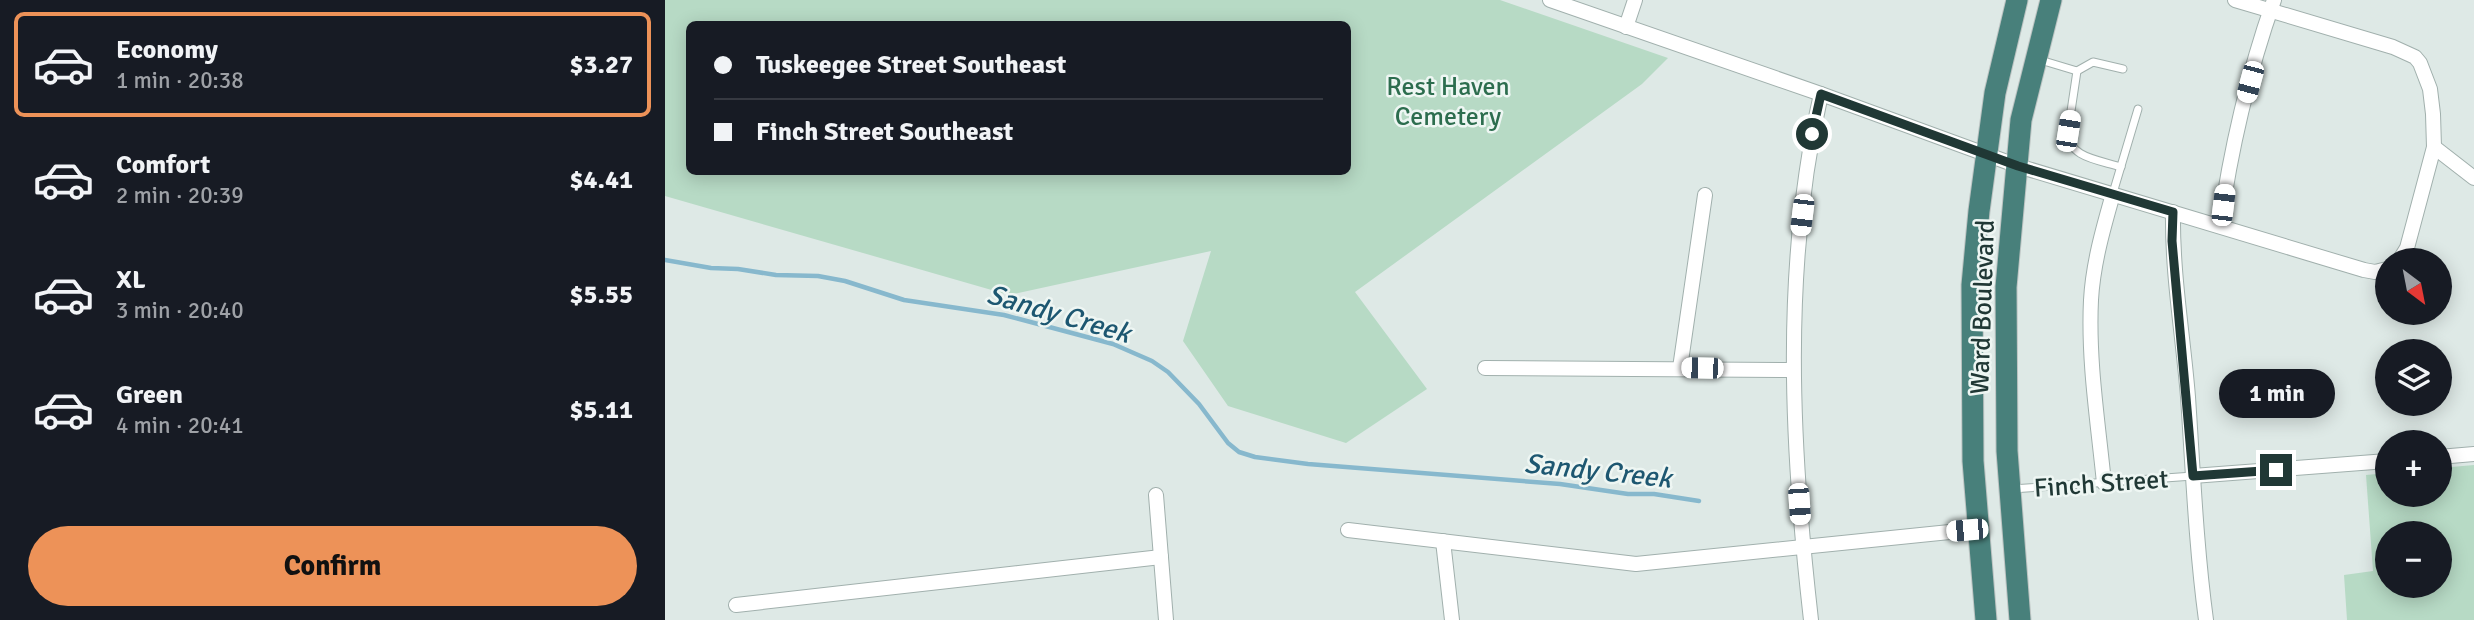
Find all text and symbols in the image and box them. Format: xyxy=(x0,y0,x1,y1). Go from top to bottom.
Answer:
icon: car xyxy=(32,33,95,96)
text: Economy xyxy=(116,34,218,66)
text: $3.27 xyxy=(569,49,633,81)
text: Tuskeegee Street Southeast xyxy=(756,49,1066,81)
car xyxy=(2235,59,2266,105)
text: 1 min · 20:38 xyxy=(116,66,244,95)
park label: Rest Haven Cemetery xyxy=(1386,71,1510,133)
car xyxy=(2055,109,2082,153)
text: Finch Street Southeast xyxy=(756,116,1013,148)
route start xyxy=(1796,118,1828,150)
icon: car xyxy=(32,148,95,211)
text: Comfort xyxy=(116,149,210,181)
text: $4.41 xyxy=(569,164,633,196)
text: 2 min · 20:39 xyxy=(116,181,244,210)
car xyxy=(2211,183,2236,227)
car xyxy=(1790,193,1815,237)
street label: Ward Boulevard xyxy=(1964,219,2002,395)
north arrow xyxy=(2375,248,2452,326)
map controls xyxy=(2375,248,2452,598)
icon: car xyxy=(32,263,95,326)
text: XL xyxy=(116,264,146,296)
water label: Sandy Creek xyxy=(983,277,1137,352)
text: $5.55 xyxy=(569,279,633,311)
text: 3 min · 20:40 xyxy=(116,296,244,325)
button: layers xyxy=(2375,339,2452,416)
car xyxy=(1681,357,1724,379)
callout: 1 min xyxy=(2218,368,2334,418)
icon: car xyxy=(32,378,95,441)
text: Green xyxy=(116,379,183,411)
text: 1 min xyxy=(2249,379,2305,408)
text: $5.11 xyxy=(569,394,633,426)
text: 4 min · 20:41 xyxy=(116,411,244,440)
button: + xyxy=(2375,430,2452,507)
water label: Sandy Creek xyxy=(1523,446,1676,496)
route end xyxy=(2260,454,2292,486)
street label: Finch Street xyxy=(2033,463,2169,505)
car xyxy=(1788,482,1811,526)
car xyxy=(1946,518,1989,542)
button: − xyxy=(2375,521,2452,598)
button: Confirm xyxy=(28,526,637,606)

